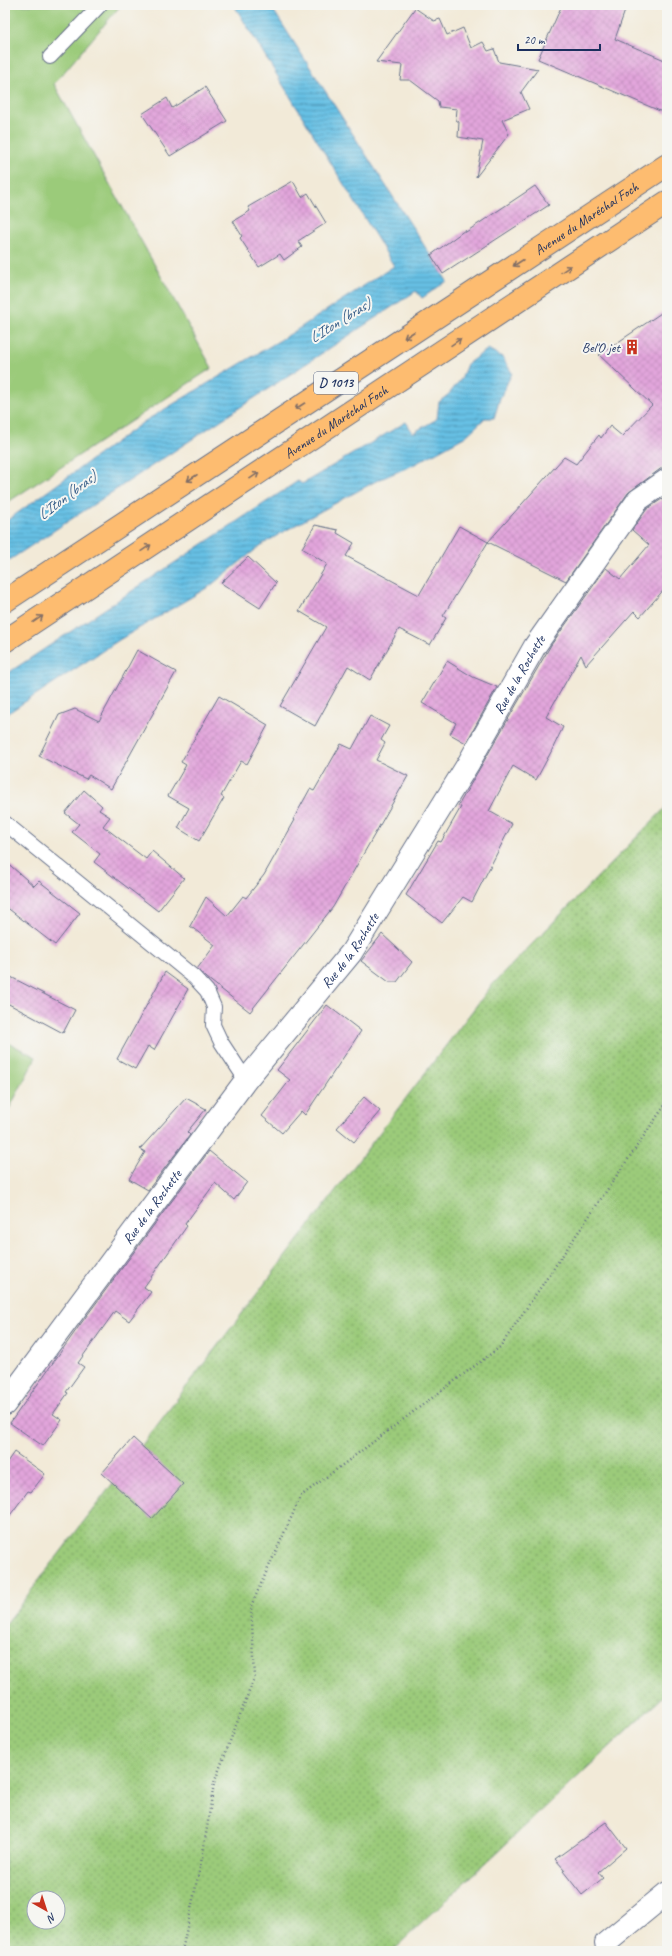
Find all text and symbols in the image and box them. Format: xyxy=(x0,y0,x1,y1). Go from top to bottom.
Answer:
scale bar xyxy=(518,26,600,52)
text: 20 m xyxy=(524,32,546,48)
street label: Avenue du Maréchal Foch xyxy=(531,178,642,258)
one-way arrow xyxy=(512,259,523,268)
one-way arrow xyxy=(560,265,572,273)
water label: L'Iton (bras) xyxy=(306,293,377,347)
one-way arrow xyxy=(404,331,415,339)
one-way arrow xyxy=(450,338,461,346)
building icon: Bel'O jet xyxy=(623,338,641,356)
place label: Bel'O jet xyxy=(582,339,621,356)
road number: D 1013 xyxy=(314,372,358,394)
street label: Avenue du Maréchal Foch xyxy=(281,381,391,462)
one-way arrow xyxy=(295,402,306,411)
water label: L'Iton (bras) xyxy=(34,466,102,524)
one-way arrow xyxy=(248,472,259,480)
one-way arrow xyxy=(187,474,198,482)
one-way arrow xyxy=(140,544,151,552)
one-way arrow xyxy=(32,615,43,624)
street label: Rue de la Rochette xyxy=(490,631,549,717)
street label: Rue de la Rochette xyxy=(317,909,383,991)
street label: Rue de la Rochette xyxy=(119,1165,186,1247)
north arrow xyxy=(26,1890,66,1930)
text: N xyxy=(44,1910,59,1927)

